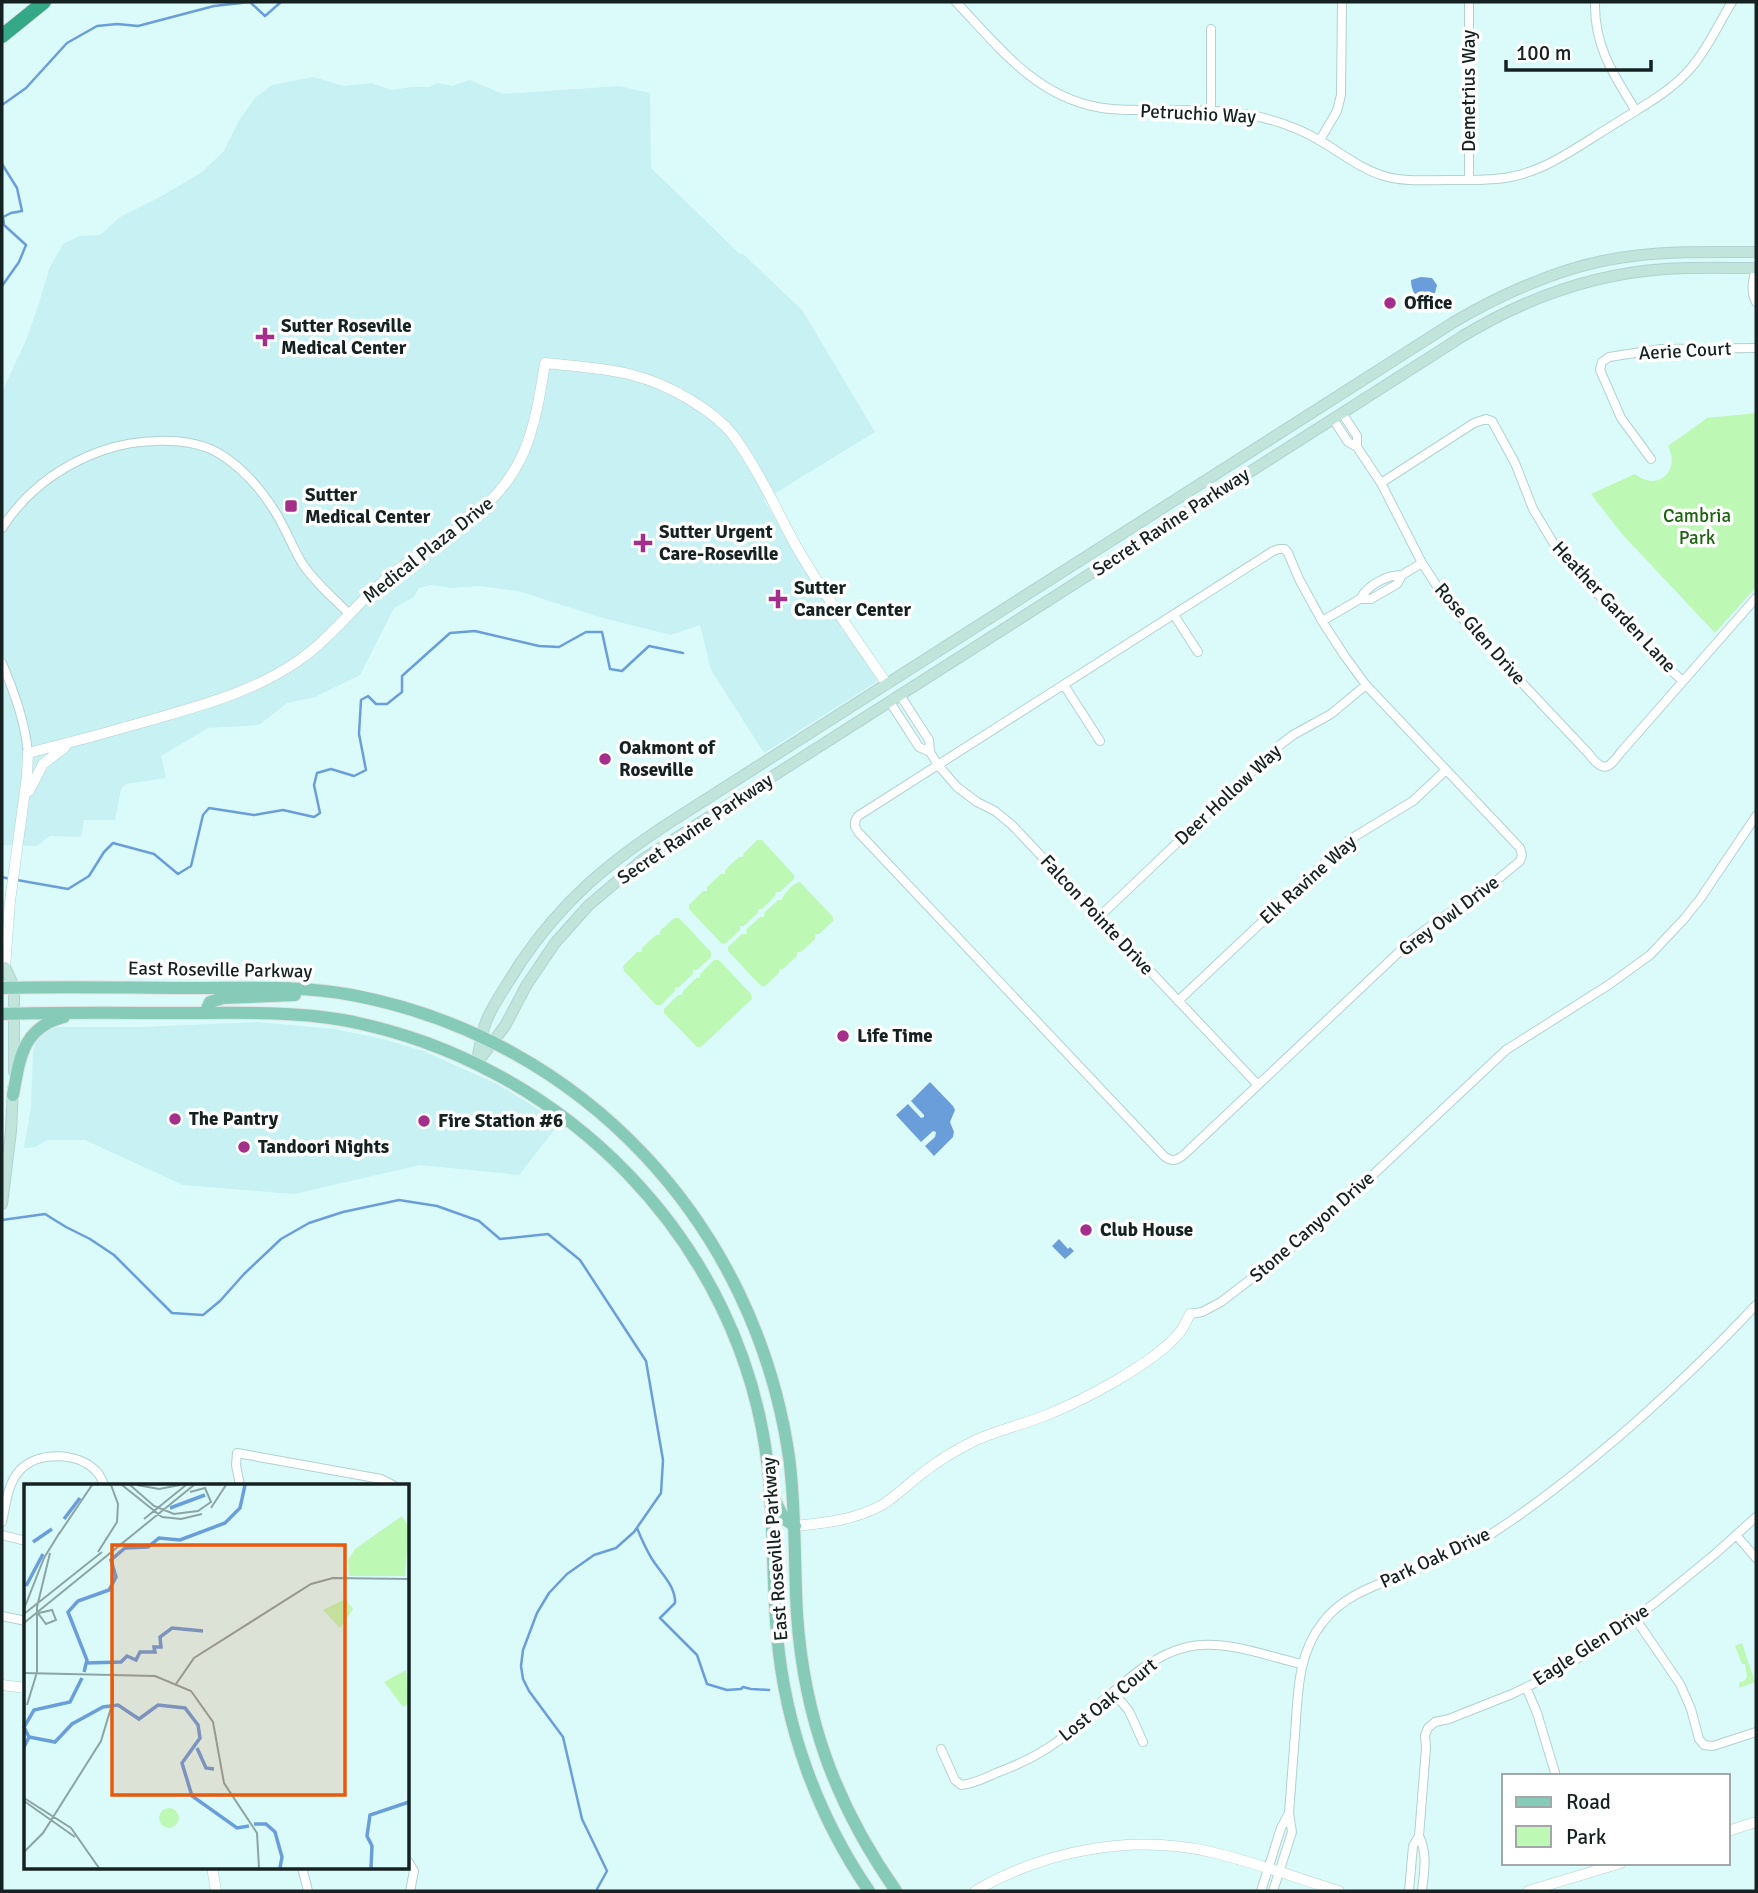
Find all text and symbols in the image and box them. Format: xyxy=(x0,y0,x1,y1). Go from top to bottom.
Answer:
scale bar xyxy=(1506,28,1651,72)
street label: Demetrius Way xyxy=(1457,30,1481,152)
text: 100 m xyxy=(1516,40,1571,66)
street label: Petruchio Way xyxy=(1139,99,1257,129)
place label: Office xyxy=(1404,291,1452,315)
marker: Office xyxy=(1382,295,1398,311)
place label: Sutter Roseville Medical Center xyxy=(281,314,412,360)
marker: Sutter Roseville Medical Center xyxy=(255,327,275,347)
street label: Aerie Court xyxy=(1638,337,1732,365)
street label: Secret Ravine Parkway xyxy=(1088,462,1254,582)
place label: Sutter Medical Center xyxy=(305,483,431,529)
street label: Medical Plaza Drive xyxy=(358,492,498,608)
marker: Sutter Medical Center xyxy=(283,498,299,514)
park label: Cambria Park xyxy=(1663,504,1731,550)
place label: Sutter Urgent Care-Roseville xyxy=(659,520,778,566)
marker: Sutter Urgent Care-Roseville xyxy=(633,533,653,553)
street label: Heather Garden Lane xyxy=(1547,536,1681,678)
place label: Sutter Cancer Center xyxy=(794,576,911,622)
street label: Rose Glen Drive xyxy=(1429,578,1531,690)
marker: Sutter Cancer Center xyxy=(768,589,788,609)
place label: Oakmont of Roseville xyxy=(619,736,716,782)
street label: Deer Hollow Way xyxy=(1170,739,1286,851)
marker: Oakmont of Roseville xyxy=(597,751,613,767)
street label: Secret Ravine Parkway xyxy=(613,768,777,890)
street label: Elk Ravine Way xyxy=(1255,830,1361,930)
street label: Falcon Pointe Drive xyxy=(1035,850,1159,980)
street label: Grey Owl Drive xyxy=(1394,870,1504,962)
street label: East Roseville Parkway xyxy=(128,956,312,984)
place label: Life Time xyxy=(857,1024,933,1048)
marker: Life Time xyxy=(835,1028,851,1044)
place label: The Pantry xyxy=(189,1107,279,1131)
place label: Fire Station #6 xyxy=(438,1109,563,1133)
marker: The Pantry xyxy=(167,1111,183,1127)
marker: Fire Station #6 xyxy=(416,1113,432,1129)
place label: Tandoori Nights xyxy=(258,1135,389,1159)
marker: Tandoori Nights xyxy=(236,1139,252,1155)
street label: Stone Canyon Drive xyxy=(1245,1166,1379,1288)
place label: Club House xyxy=(1100,1218,1193,1242)
marker: Club House xyxy=(1078,1222,1094,1238)
street label: East Roseville Parkway xyxy=(757,1456,793,1642)
inset map xyxy=(24,1484,410,1868)
street label: Park Oak Drive xyxy=(1376,1522,1494,1594)
street label: Eagle Glen Drive xyxy=(1529,1599,1653,1691)
street label: Lost Oak Court xyxy=(1054,1653,1162,1747)
legend xyxy=(1502,1774,1730,1865)
text: Road xyxy=(1566,1789,1611,1815)
text: Park xyxy=(1566,1824,1607,1850)

